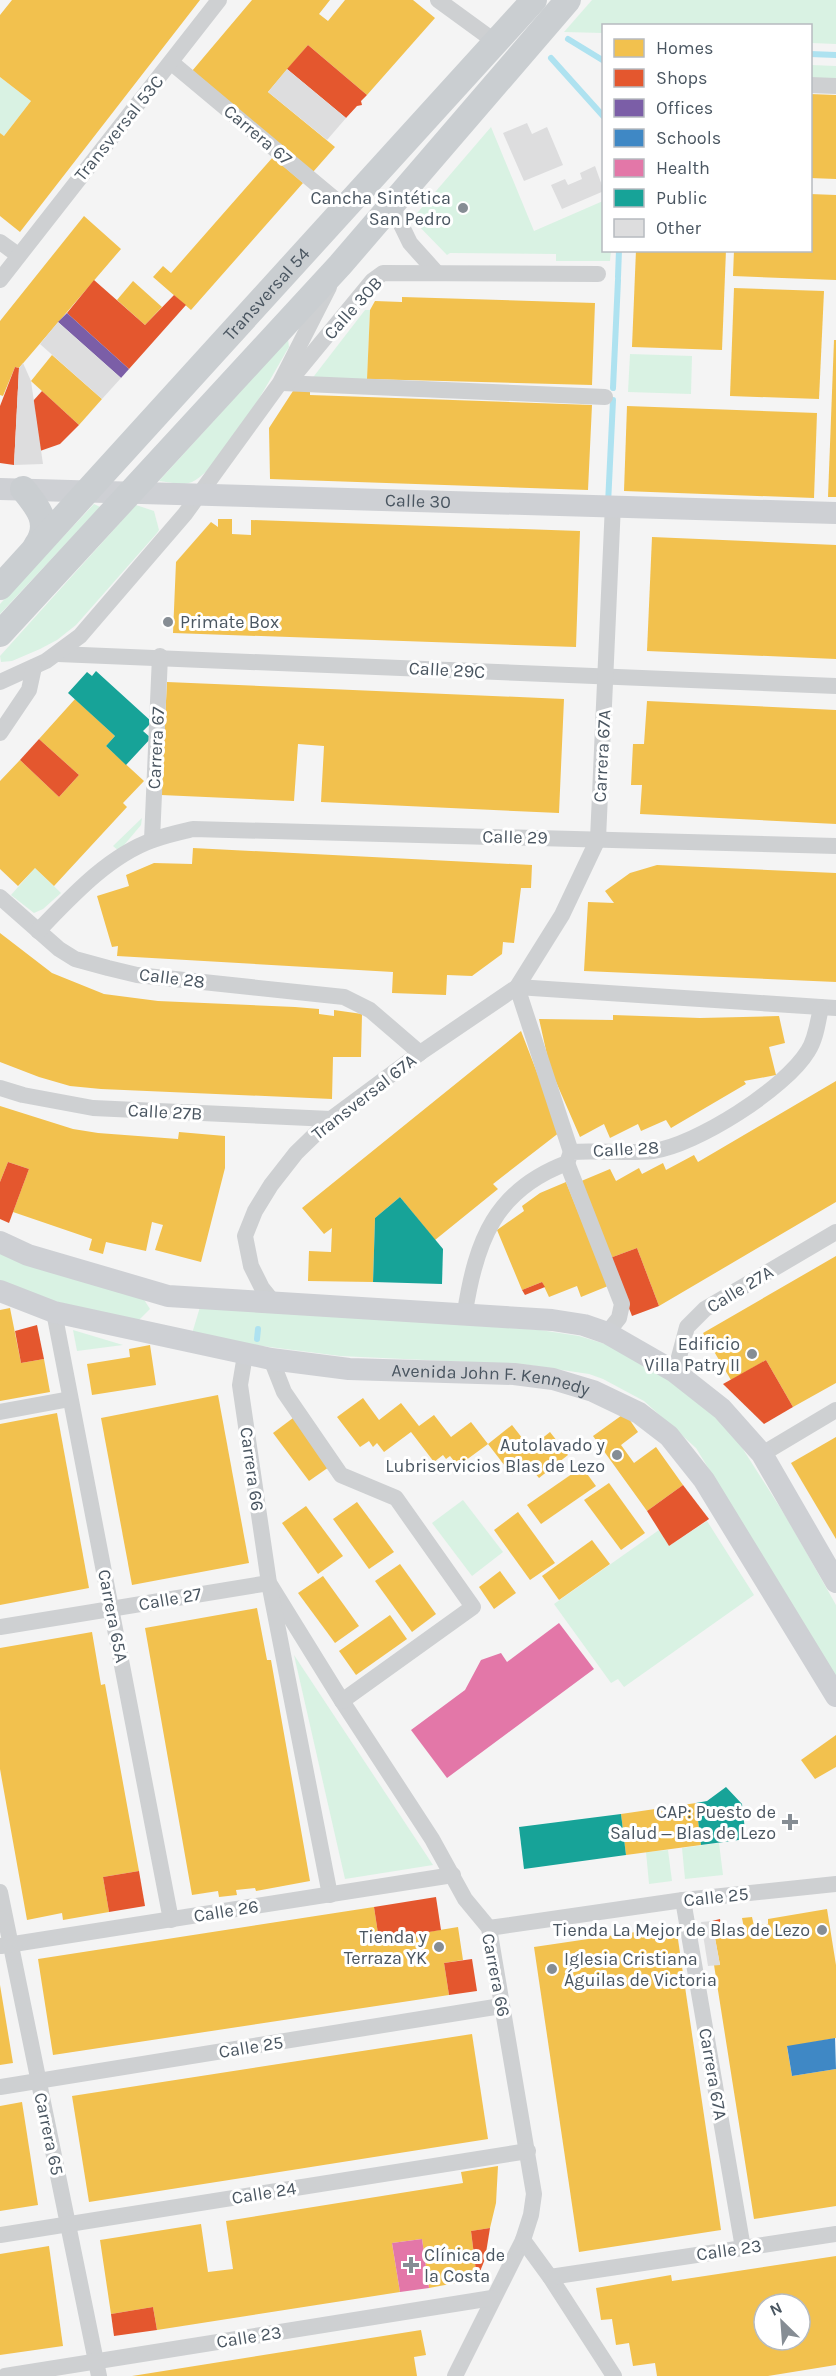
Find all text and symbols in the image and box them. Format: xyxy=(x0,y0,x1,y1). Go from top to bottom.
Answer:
legend xyxy=(602,24,812,252)
text: Homes xyxy=(656,37,713,59)
text: Shops xyxy=(656,67,708,89)
street label: Transversal 53C xyxy=(70,71,168,185)
text: Offices xyxy=(656,97,713,119)
street label: Carrera 67 xyxy=(219,100,297,170)
text: Schools xyxy=(656,127,721,149)
text: Health xyxy=(656,157,710,179)
place label: Cancha Sintética San Pedro xyxy=(310,187,451,230)
text: Public xyxy=(656,187,707,209)
marker: Cancha Sintética San Pedro xyxy=(456,201,470,215)
text: Other xyxy=(656,217,701,239)
street label: Transversal 54 xyxy=(219,243,314,345)
street label: Calle 30B xyxy=(319,272,387,344)
street label: Calle 30 xyxy=(385,489,451,513)
place label: Primate Box xyxy=(180,611,279,633)
marker: Primate Box xyxy=(161,615,175,629)
street label: Calle 29C xyxy=(408,657,486,683)
street label: Carrera 67 xyxy=(143,706,169,790)
street label: Carrera 67A xyxy=(589,709,615,803)
street label: Calle 29 xyxy=(482,825,548,849)
street label: Calle 28 xyxy=(138,963,206,993)
street label: Transversal 67A xyxy=(307,1049,421,1145)
street label: Calle 27B xyxy=(127,1099,203,1125)
street label: Calle 28 xyxy=(592,1136,660,1162)
street label: Calle 27A xyxy=(703,1261,777,1317)
place label: Edificio Villa Patry II xyxy=(644,1333,740,1376)
marker: Edificio Villa Patry II xyxy=(745,1347,759,1361)
street label: Avenida John F. Kennedy xyxy=(391,1359,593,1401)
street label: Carrera 66 xyxy=(235,1426,269,1512)
place label: Autolavado y Lubriservicios Blas de Lezo xyxy=(385,1434,606,1477)
marker: Autolavado y Lubriservicios Blas de Lezo xyxy=(610,1448,624,1462)
street label: Carrera 65A xyxy=(93,1567,133,1665)
street label: Calle 27 xyxy=(137,1583,204,1615)
place label: CAP: Puesto de Salud ‒ Blas de Lezo xyxy=(610,1801,776,1844)
marker: CAP: Puesto de Salud ‒ Blas de Lezo xyxy=(781,1813,799,1831)
street label: Calle 25 xyxy=(682,1883,750,1911)
street label: Calle 26 xyxy=(192,1895,260,1927)
place label: Tienda La Mejor de Blas de Lezo xyxy=(553,1919,810,1941)
marker: Tienda La Mejor de Blas de Lezo xyxy=(815,1923,829,1937)
place label: Tienda y Terraza YK xyxy=(344,1926,428,1969)
street label: Carrera 66 xyxy=(477,1931,515,2019)
marker: Tienda y Terraza YK xyxy=(432,1940,446,1954)
place label: Iglesia Cristiana Águilas de Victoria xyxy=(564,1948,717,1991)
marker: Iglesia Cristiana Águilas de Victoria xyxy=(545,1962,559,1976)
street label: Carrera 67A xyxy=(694,2026,732,2122)
street label: Calle 25 xyxy=(217,2031,285,2063)
street label: Carrera 65 xyxy=(29,2090,69,2178)
street label: Calle 24 xyxy=(230,2177,298,2209)
street label: Calle 23 xyxy=(695,2235,763,2265)
place label: Clínica de la Costa xyxy=(424,2244,505,2287)
marker: Clínica de la Costa xyxy=(402,2256,420,2274)
north arrow xyxy=(752,2292,812,2352)
text: N xyxy=(767,2298,785,2320)
street label: Calle 23 xyxy=(215,2321,283,2353)

